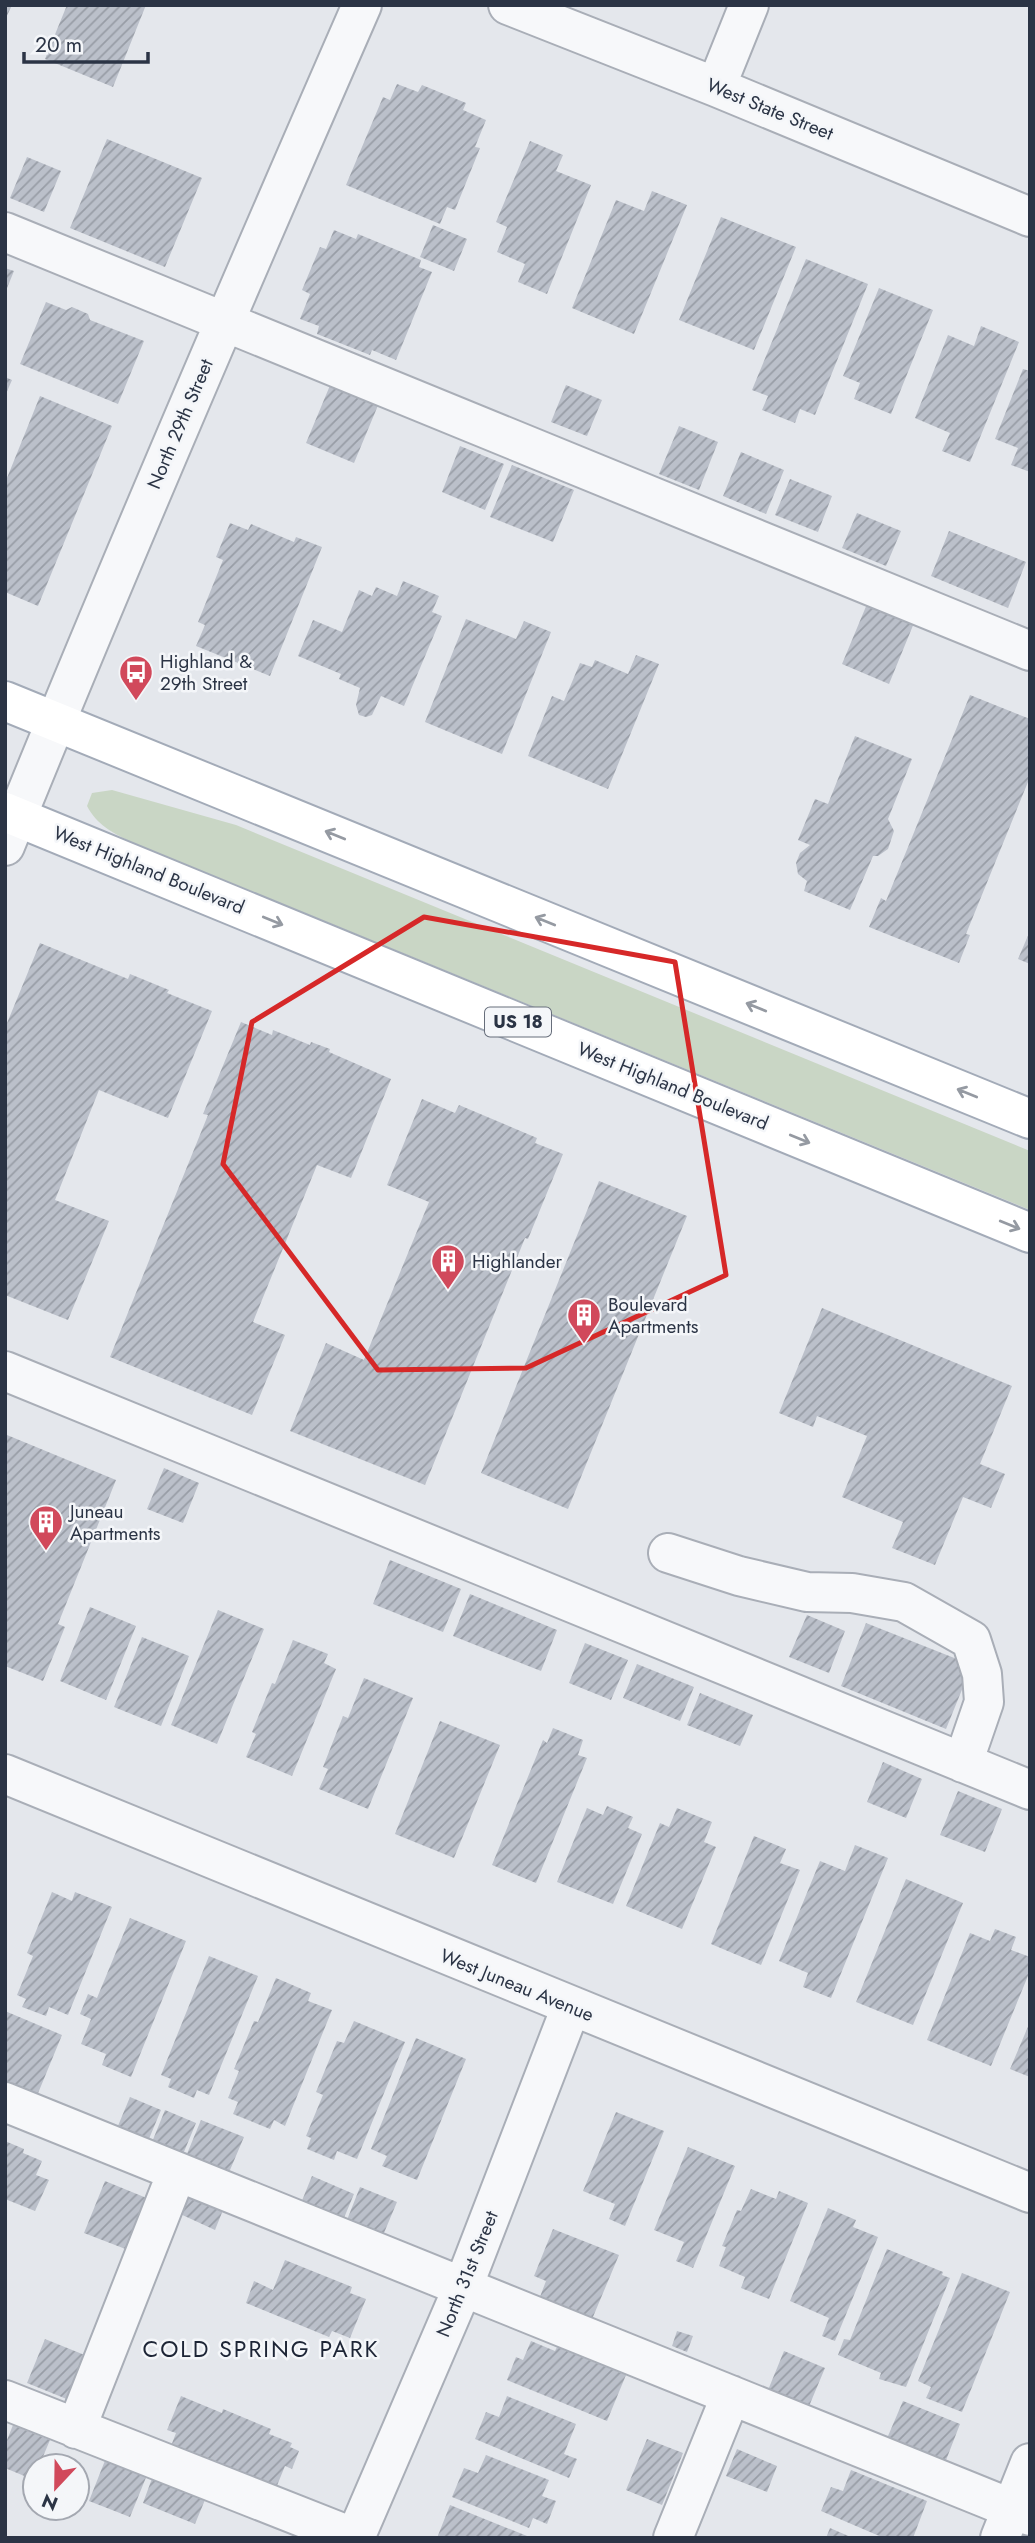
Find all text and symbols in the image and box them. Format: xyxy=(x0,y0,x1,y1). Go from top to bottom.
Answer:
scale bar xyxy=(24,21,149,65)
text: 20 m xyxy=(35,30,82,60)
street label: West State Street xyxy=(703,71,838,147)
street label: North 29th Street xyxy=(140,354,220,493)
place label: Highland & 29th Street xyxy=(160,648,252,697)
bus stop icon: Highland & 29th Street xyxy=(117,653,155,702)
street label: West Highland Boulevard xyxy=(49,819,249,921)
one-way arrow xyxy=(324,828,346,841)
one-way arrow xyxy=(535,914,557,927)
one-way arrow xyxy=(261,915,283,928)
one-way arrow xyxy=(746,1000,767,1013)
road number: US 18 xyxy=(485,1007,551,1036)
street label: West Highland Boulevard xyxy=(573,1035,773,1137)
one-way arrow xyxy=(956,1085,978,1098)
one-way arrow xyxy=(789,1133,810,1146)
one-way arrow xyxy=(999,1220,1021,1233)
building icon: Highlander xyxy=(429,1242,467,1291)
place label: Highlander xyxy=(472,1248,562,1275)
place label: Boulevard Apartments xyxy=(608,1291,699,1340)
building icon: Boulevard Apartments xyxy=(565,1296,603,1345)
place label: Juneau Apartments xyxy=(67,1498,161,1547)
building icon: Juneau Apartments xyxy=(27,1503,65,1552)
street label: West Juneau Avenue xyxy=(436,1942,598,2028)
street label: North 31st Street xyxy=(429,2206,505,2341)
district label: COLD SPRING PARK xyxy=(142,2332,380,2366)
north arrow xyxy=(21,2452,91,2522)
text: N xyxy=(38,2487,62,2518)

